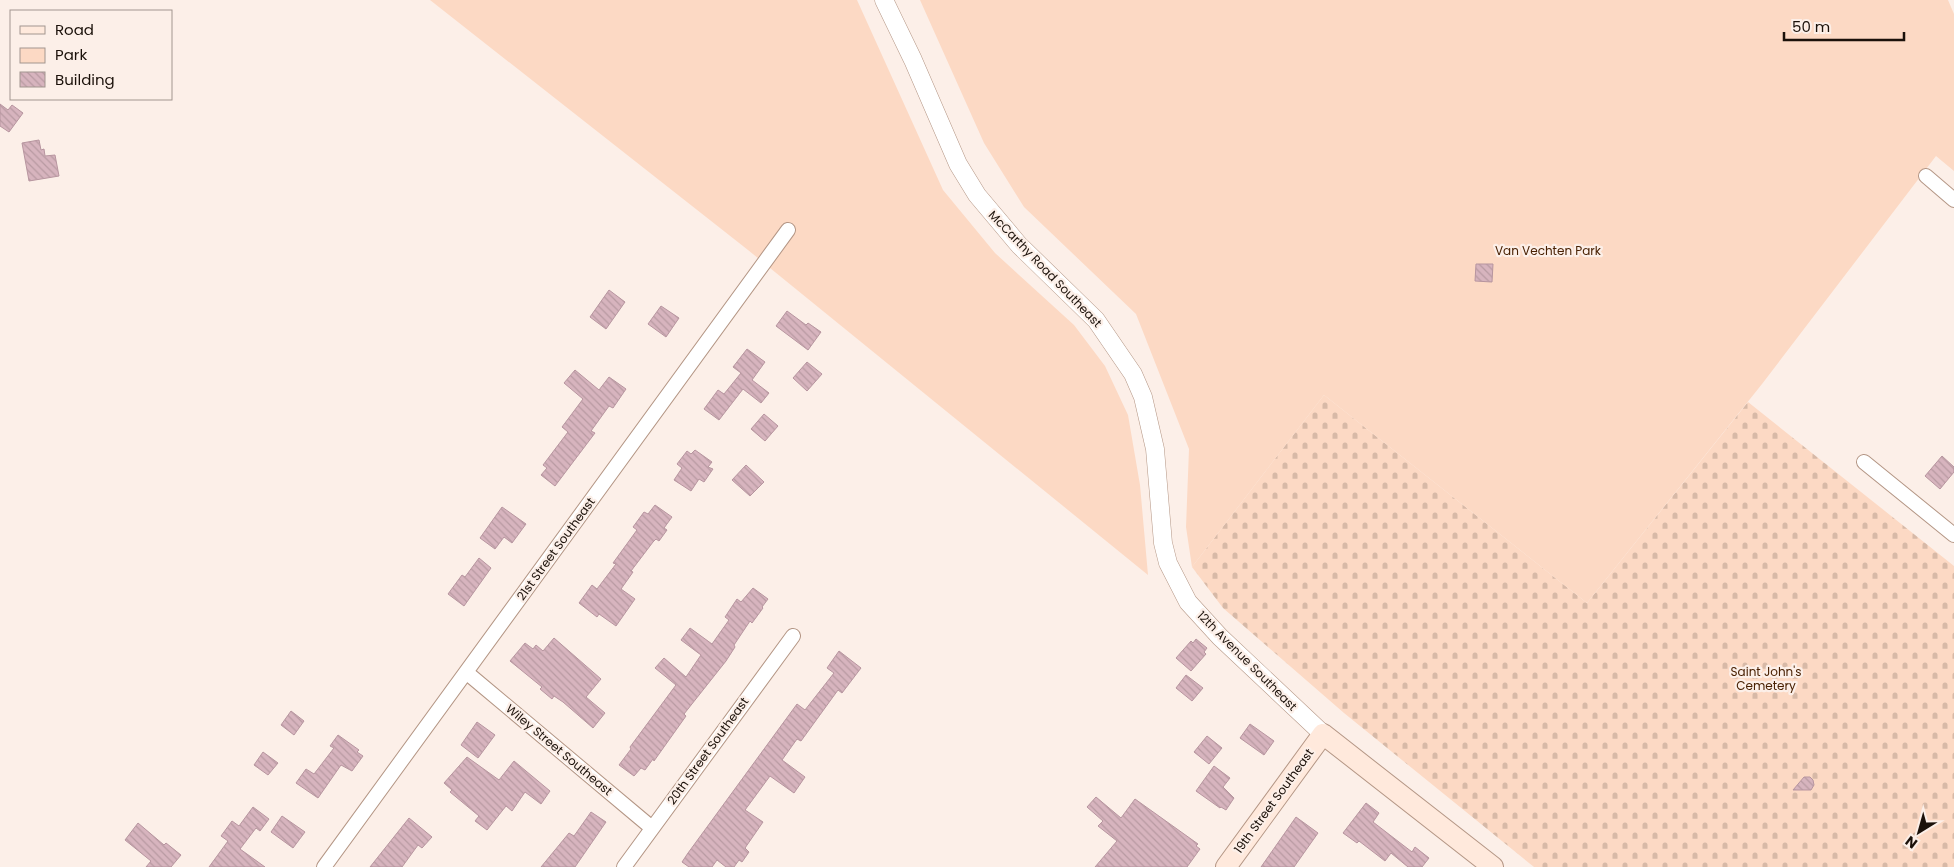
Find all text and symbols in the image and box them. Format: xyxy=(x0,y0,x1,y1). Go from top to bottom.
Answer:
legend xyxy=(10,10,172,100)
scale bar xyxy=(1784,10,1904,42)
text: 50 m xyxy=(1792,16,1830,37)
text: Road xyxy=(55,19,94,40)
text: Park xyxy=(55,44,87,65)
text: Building xyxy=(55,69,115,90)
street label: McCarthy Road Southeast xyxy=(985,206,1106,331)
park label: Van Vechten Park xyxy=(1495,242,1602,259)
street label: 21st Street Southeast xyxy=(512,494,599,604)
street label: 12th Avenue Southeast xyxy=(1194,607,1301,714)
park label: Saint John's Cemetery xyxy=(1731,663,1801,694)
street label: 20th Street Southeast xyxy=(663,694,752,808)
street label: Wiley Street Southeast xyxy=(503,700,616,799)
street label: 19th Street Southeast xyxy=(1230,745,1317,857)
north arrow xyxy=(1894,807,1944,857)
text: N xyxy=(1901,831,1921,854)

